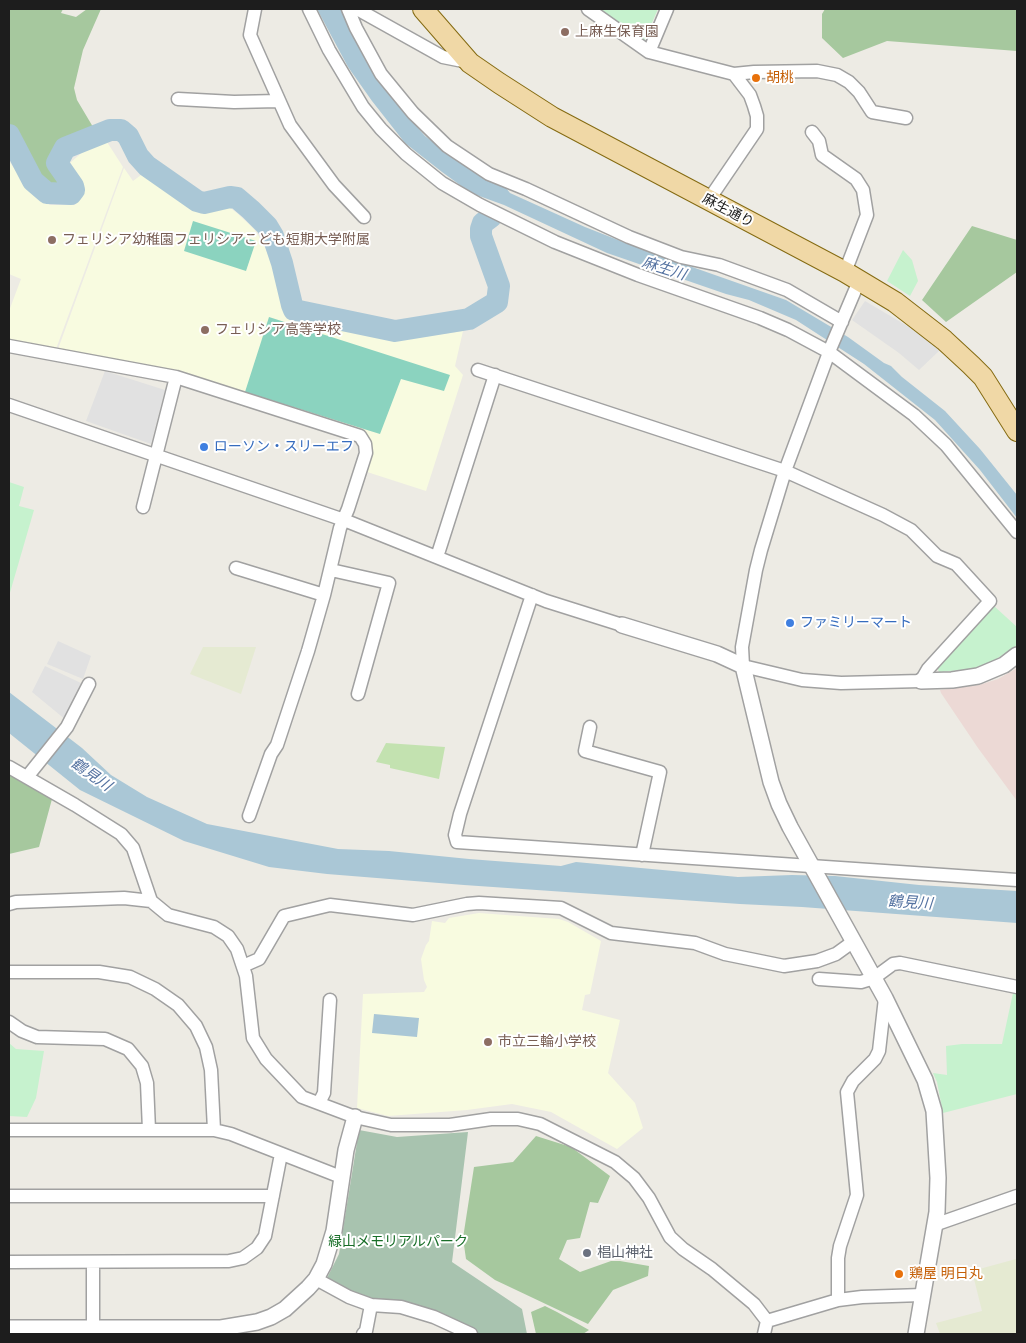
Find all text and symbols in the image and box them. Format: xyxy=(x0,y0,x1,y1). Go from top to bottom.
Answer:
place label: 上麻生保育園 xyxy=(575,24,659,40)
marker: 上麻生保育園 xyxy=(559,26,571,38)
place label: 胡桃 xyxy=(766,70,794,86)
marker: 胡桃 xyxy=(750,72,762,84)
street label: 麻生通り xyxy=(699,190,757,232)
place label: フェリシア幼稚園フェリシアこども短期大学附属 xyxy=(62,232,370,248)
marker: フェリシア幼稚園フェリシアこども短期大学附属 xyxy=(46,234,58,246)
water label: 麻生川 xyxy=(640,253,688,285)
place label: フェリシア高等学校 xyxy=(215,322,341,338)
marker: フェリシア高等学校 xyxy=(199,324,211,336)
place label: ローソン・スリーエフ xyxy=(214,439,354,455)
marker: ローソン・スリーエフ xyxy=(198,441,210,453)
place label: ファミリーマート xyxy=(800,615,912,631)
marker: ファミリーマート xyxy=(784,617,796,629)
water label: 鶴見川 xyxy=(67,755,115,795)
water label: 鶴見川 xyxy=(887,892,933,914)
place label: 市立三輪小学校 xyxy=(498,1034,596,1050)
marker: 市立三輪小学校 xyxy=(482,1036,494,1048)
park label: 緑山メモリアルパーク xyxy=(328,1234,468,1250)
place label: 椙山神社 xyxy=(597,1245,653,1261)
marker: 椙山神社 xyxy=(581,1247,593,1259)
place label: 鶏屋 明日丸 xyxy=(909,1266,983,1282)
marker: 鶏屋 明日丸 xyxy=(893,1268,905,1280)

